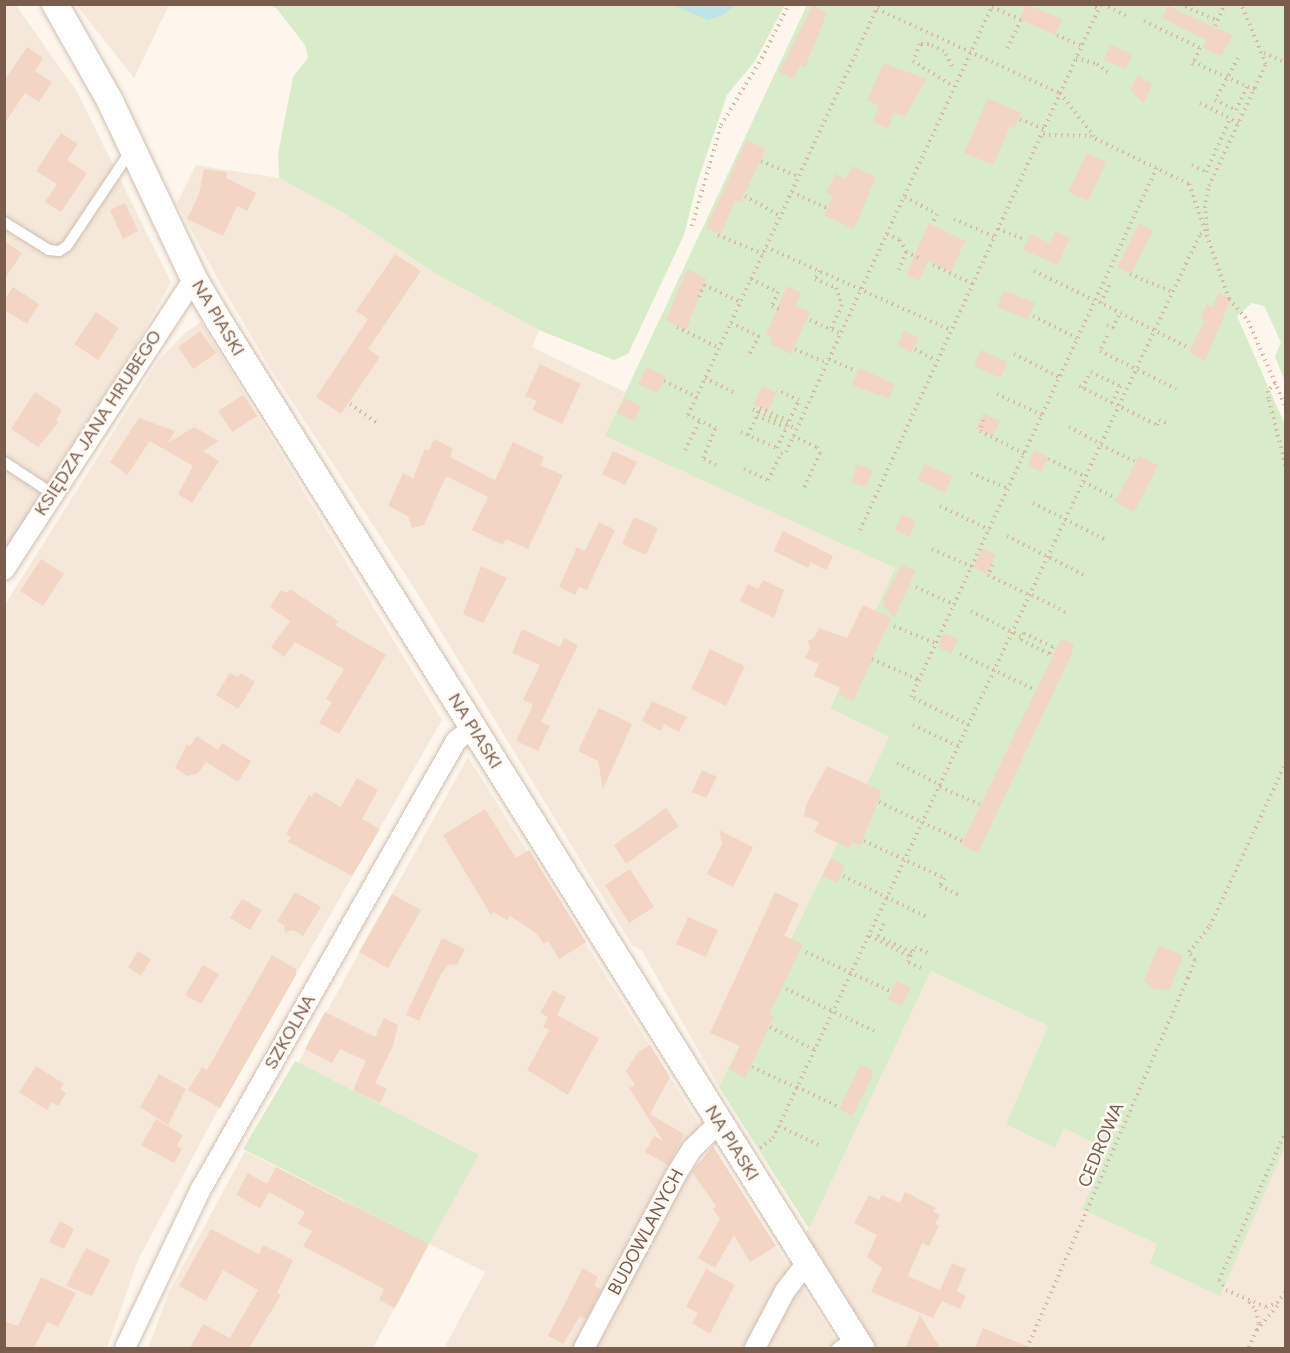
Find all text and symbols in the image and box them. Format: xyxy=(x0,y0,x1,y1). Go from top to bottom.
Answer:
street label: NA PIASKI xyxy=(187,276,249,360)
street label: KSIĘDZA JANA HRUBEGO xyxy=(30,326,166,520)
street label: NA PIASKI xyxy=(443,689,507,773)
street label: SZKOLNA xyxy=(260,991,320,1073)
street label: CEDROWA xyxy=(1073,1099,1129,1191)
street label: NA PIASKI xyxy=(700,1101,764,1185)
street label: BUDOWLANYCH xyxy=(604,1165,688,1299)

